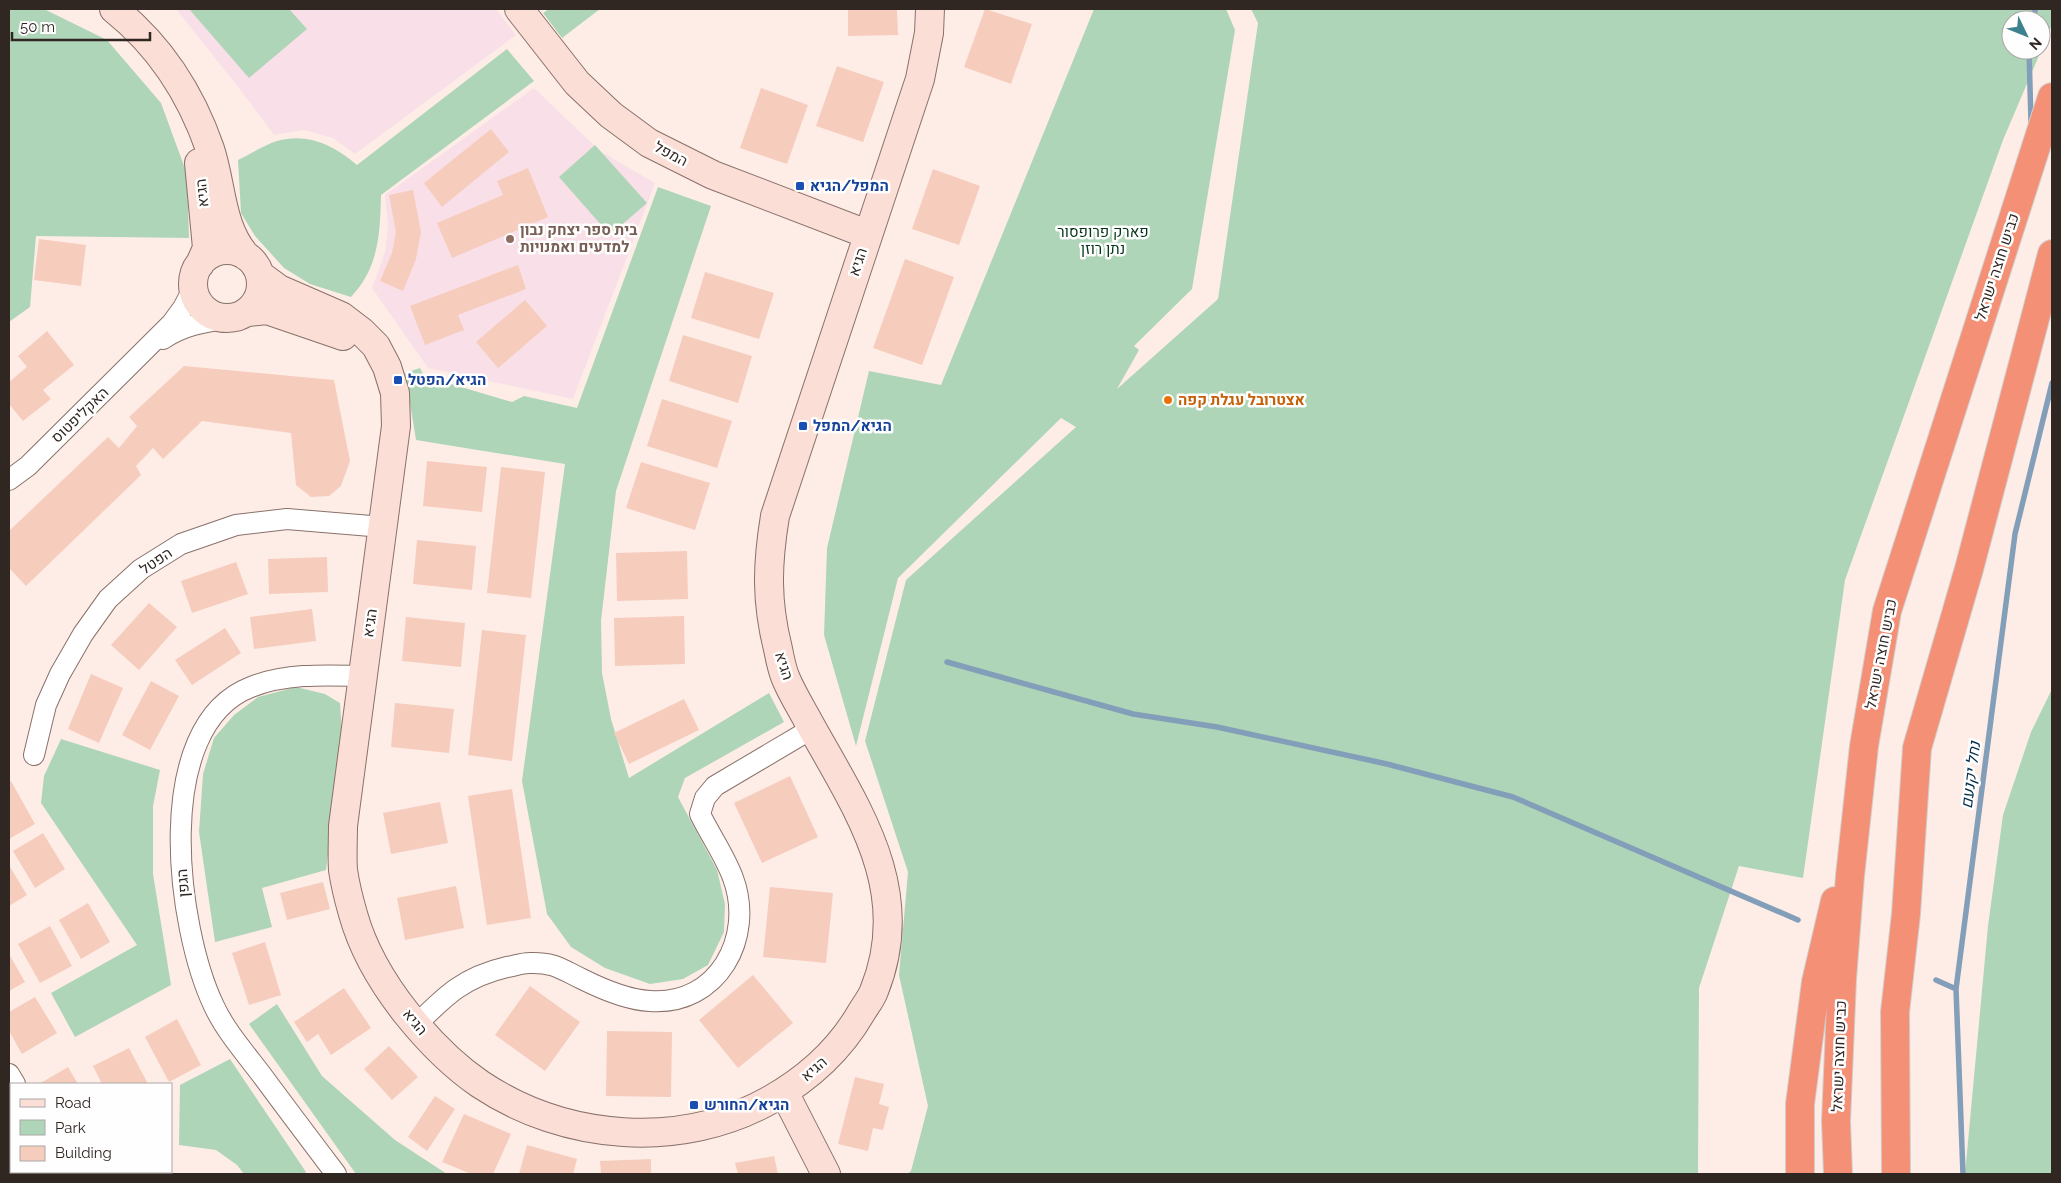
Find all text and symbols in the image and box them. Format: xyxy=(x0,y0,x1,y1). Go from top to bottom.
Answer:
scale bar xyxy=(12,10,150,42)
north arrow xyxy=(2001,10,2051,60)
text: 50 m xyxy=(20,18,55,36)
text: N xyxy=(2026,35,2045,53)
street label: המפל xyxy=(651,138,691,170)
place label: המפל/הגיא xyxy=(810,177,889,195)
street label: הגיא xyxy=(192,178,212,208)
marker: המפל/הגיא xyxy=(794,180,806,192)
street label: כביש חוצה ישראל xyxy=(1971,211,2023,323)
place label: בית ספר יצחק נבון למדעים ואמנויות xyxy=(520,221,637,256)
park label: פארק פרופסור נתן רוזן xyxy=(1057,223,1149,258)
marker: בית ספר יצחק נבון למדעים ואמנויות xyxy=(504,233,516,245)
street label: הגיא xyxy=(845,246,871,278)
place label: הגיא/הפטל xyxy=(408,371,486,389)
marker: הגיא/הפטל xyxy=(392,374,404,386)
street label: האקליפטוס xyxy=(48,383,112,447)
place label: אצטרובל עגלת קפה xyxy=(1178,391,1305,409)
marker: אצטרובל עגלת קפה xyxy=(1162,394,1174,406)
place label: הגיא/המפל xyxy=(813,417,892,435)
marker: הגיא/המפל xyxy=(797,420,809,432)
street label: הפטל xyxy=(136,544,176,578)
street label: כביש חוצה ישראל xyxy=(1862,597,1900,711)
street label: הגיא xyxy=(359,607,381,639)
street label: הגיא xyxy=(771,650,797,682)
water label: נחל יקנעם xyxy=(1957,739,1984,810)
street label: הגפן xyxy=(173,868,193,898)
street label: כביש חוצה ישראל xyxy=(1828,1000,1850,1112)
street label: הגיא xyxy=(399,1005,431,1039)
street label: הגיא xyxy=(797,1053,831,1085)
legend xyxy=(10,1083,172,1173)
text: Road xyxy=(55,1094,91,1112)
place label: הגיא/החורש xyxy=(704,1096,789,1114)
marker: הגיא/החורש xyxy=(688,1099,700,1111)
text: Park xyxy=(55,1119,86,1137)
text: Building xyxy=(55,1144,112,1162)

